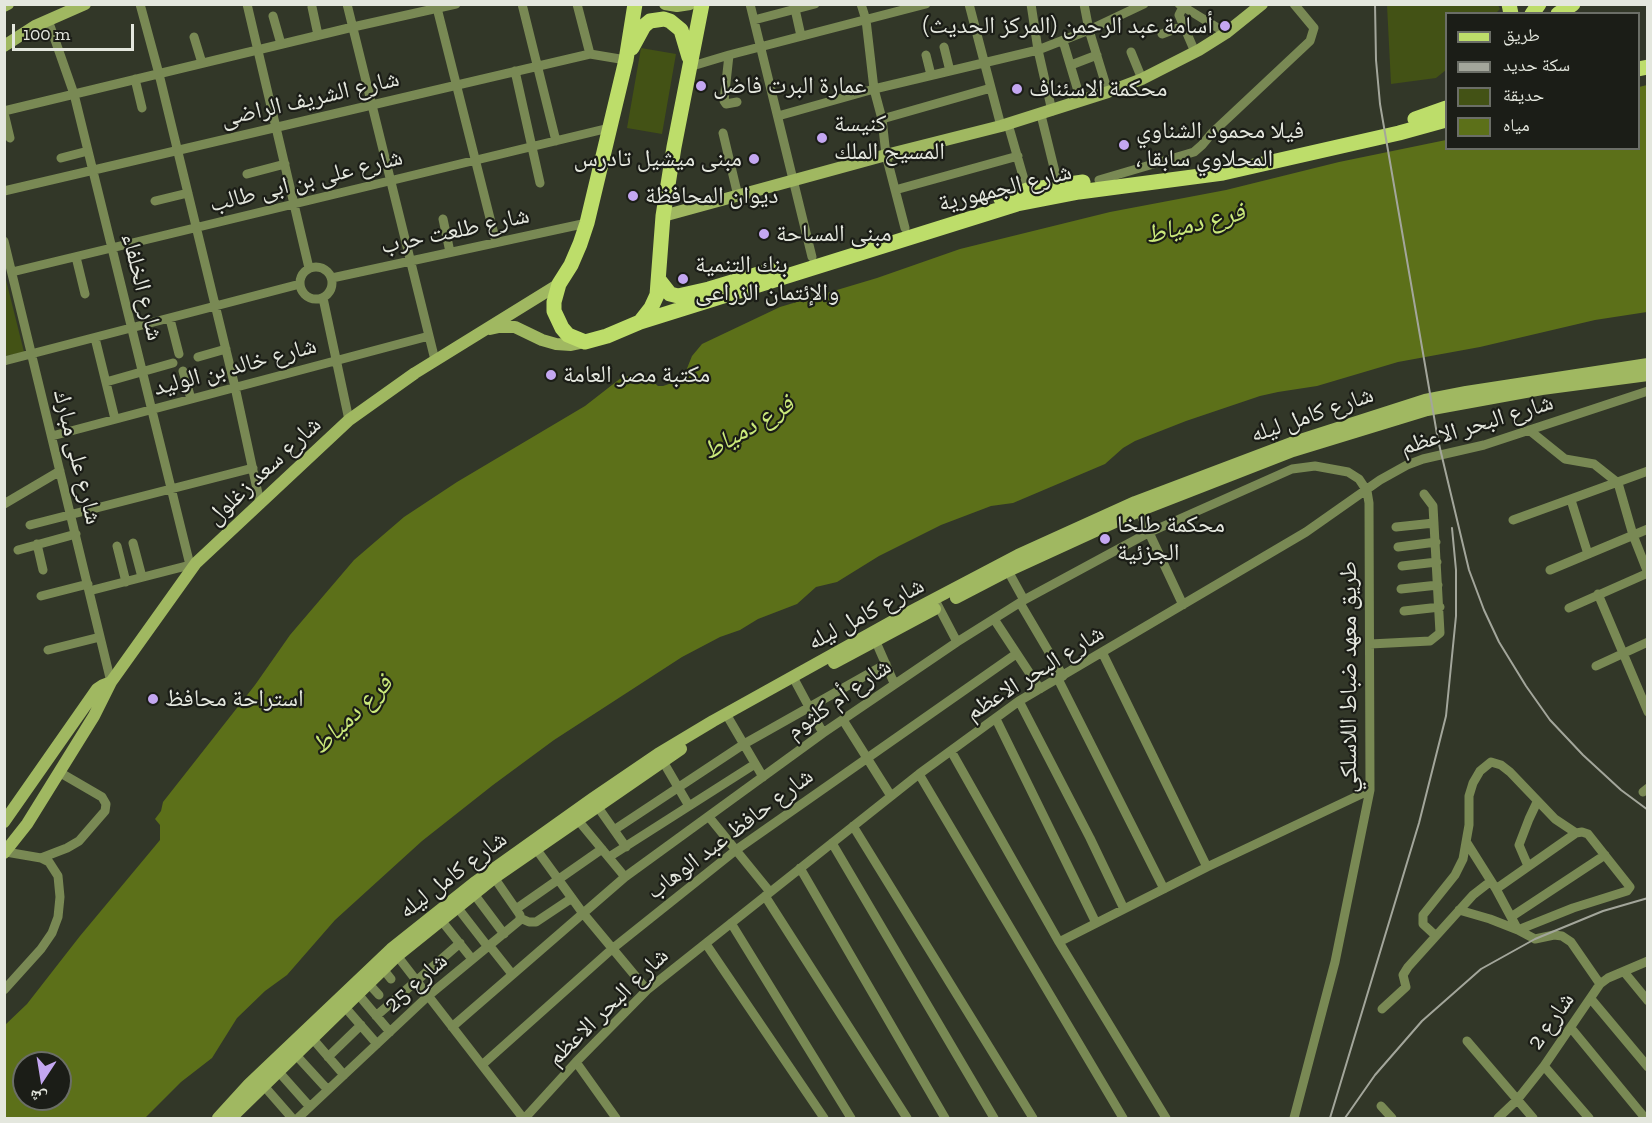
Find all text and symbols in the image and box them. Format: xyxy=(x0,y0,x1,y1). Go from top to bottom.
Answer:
scale bar xyxy=(15,12,136,50)
place label: أسامة عبد الرحمن (المركز الحديث) xyxy=(922,12,1213,40)
legend xyxy=(1445,12,1640,150)
marker: أسامة عبد الرحمن (المركز الحديث) xyxy=(1218,19,1232,33)
text: 100 m xyxy=(23,23,70,45)
text: طريق xyxy=(1503,24,1540,46)
text: سكة حديد xyxy=(1503,54,1570,76)
street label: شارع الشريف الراضى xyxy=(218,64,402,134)
place label: عمارة البرت فاضل xyxy=(713,72,866,100)
place label: محكمة الاسئناف xyxy=(1029,75,1168,103)
marker: عمارة البرت فاضل xyxy=(694,79,708,93)
marker: محكمة الاسئناف xyxy=(1010,82,1024,96)
text: حديقة xyxy=(1503,84,1544,106)
place label: كنيسة المسيح الملك xyxy=(834,110,945,166)
text: مياه xyxy=(1503,114,1530,136)
place label: فيلا محمود الشناوي ، المحلاوي سابقا xyxy=(1136,117,1304,173)
marker: كنيسة المسيح الملك xyxy=(815,131,829,145)
marker: فيلا محمود الشناوي ، المحلاوي سابقا xyxy=(1117,138,1131,152)
street label: شارع على بن ابى طالب xyxy=(206,143,406,219)
place label: مبنى ميشيل تادرس xyxy=(574,145,742,173)
marker: مبنى ميشيل تادرس xyxy=(747,152,761,166)
street label: شارع الجمهورية xyxy=(935,158,1075,218)
place label: ديوان المحافظة xyxy=(645,182,778,210)
marker: ديوان المحافظة xyxy=(626,189,640,203)
water label: فرع دمياط xyxy=(1142,197,1248,251)
street label: شارع طلعت حرب xyxy=(378,201,532,261)
place label: مبنى المساحة xyxy=(776,220,892,248)
marker: مبنى المساحة xyxy=(757,227,771,241)
street label: شارع الخلفاء xyxy=(115,230,169,344)
place label: بنك التنمية والإئتمان الزراعى xyxy=(695,251,839,307)
marker: بنك التنمية والإئتمان الزراعى xyxy=(676,272,690,286)
street label: شارع خالد بن الوليد xyxy=(150,331,320,403)
place label: مكتبة مصر العامة xyxy=(563,361,710,389)
marker: مكتبة مصر العامة xyxy=(544,368,558,382)
street label: شارع كامل ليله xyxy=(1247,381,1377,449)
street label: شارع على مبارك xyxy=(46,387,108,527)
street label: شارع البحر الاعظم xyxy=(1397,388,1557,462)
water label: فرع دمياط xyxy=(697,389,799,467)
street label: شارع سعد زغلول xyxy=(201,411,327,531)
place label: محكمة طلخا الجزئية xyxy=(1117,511,1225,567)
marker: محكمة طلخا الجزئية xyxy=(1098,532,1112,546)
street label: طريق معهد ضباط اللاسلكي xyxy=(1335,561,1363,793)
street label: شارع كامل ليله xyxy=(803,571,929,657)
street label: شارع البحر الاعظم xyxy=(960,619,1110,727)
street label: شارع أم كلثوم xyxy=(781,652,897,746)
water label: فرع دمياط xyxy=(305,669,399,761)
place label: استراحة محافظ xyxy=(165,685,304,713)
marker: استراحة محافظ xyxy=(146,692,160,706)
street label: شارع حافظ عبد الوهاب xyxy=(641,762,819,906)
street label: شارع كامل ليله xyxy=(393,825,513,925)
street label: شارع البحر الاعظم xyxy=(541,942,675,1072)
street label: شارع 25 xyxy=(378,947,454,1019)
street label: شارع 2 xyxy=(1521,987,1581,1055)
north arrow xyxy=(12,1051,72,1111)
text: ش xyxy=(28,1086,49,1108)

